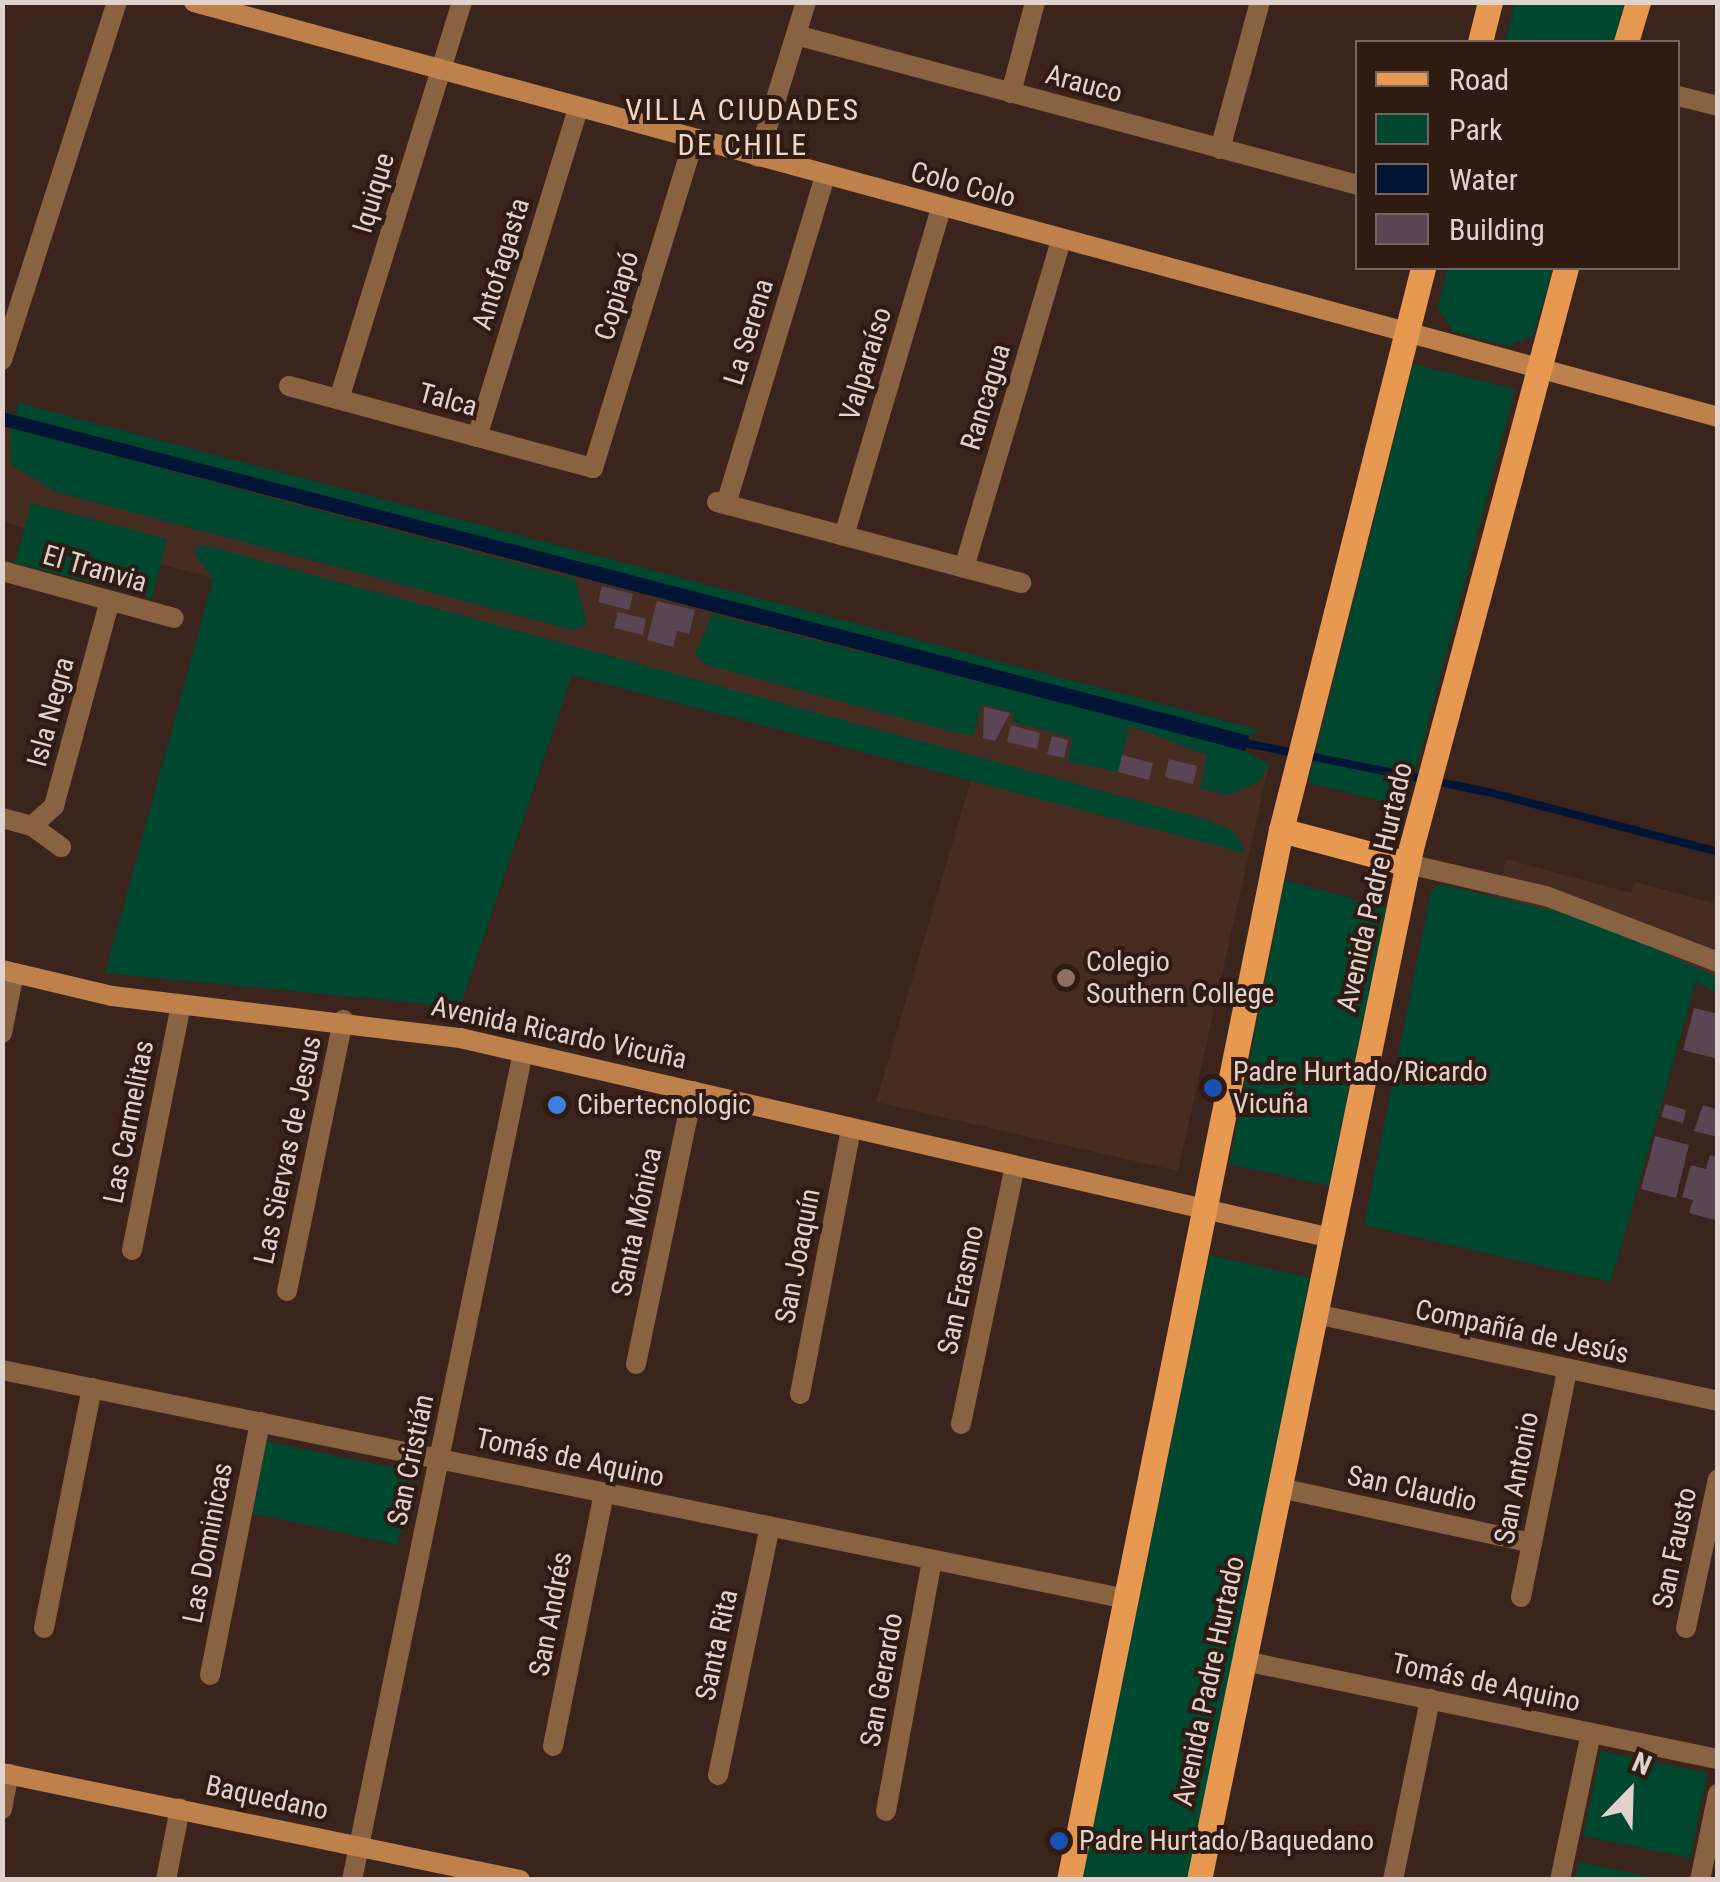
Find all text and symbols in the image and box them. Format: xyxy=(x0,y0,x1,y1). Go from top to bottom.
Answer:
legend xyxy=(1355,40,1680,270)
street label: Arauco xyxy=(1042,58,1126,110)
text: Road xyxy=(1449,62,1509,97)
district label: VILLA CIUDADES DE CHILE xyxy=(625,92,861,162)
text: Park xyxy=(1449,112,1503,147)
street label: Iquique xyxy=(346,149,402,237)
street label: Colo Colo xyxy=(907,155,1019,215)
text: Water xyxy=(1449,162,1518,197)
street label: Antofagasta xyxy=(465,194,537,334)
text: Building xyxy=(1449,212,1545,247)
street label: Copiapó xyxy=(588,247,646,345)
street label: La Serena xyxy=(717,275,781,389)
street label: Valparaíso xyxy=(833,303,899,425)
street label: Rancagua xyxy=(954,340,1018,454)
street label: Talca xyxy=(415,376,481,424)
street label: El Tranvia xyxy=(39,538,151,600)
street label: Isla Negra xyxy=(20,654,82,770)
street label: Avenida Padre Hurtado xyxy=(1330,759,1420,1015)
place label: Colegio Southern College xyxy=(1086,945,1274,1011)
marker: Colegio Southern College xyxy=(1055,967,1077,989)
street label: Avenida Ricardo Vicuña xyxy=(428,990,690,1076)
street label: Las Siervas de Jesus xyxy=(247,1033,329,1267)
street label: Las Carmelitas xyxy=(97,1038,161,1206)
place label: Padre Hurtado/Ricardo Vicuña xyxy=(1233,1055,1487,1121)
marker: Padre Hurtado/Ricardo Vicuña xyxy=(1202,1077,1224,1099)
place label: Cibertecnologic xyxy=(577,1088,751,1122)
marker: Cibertecnologic xyxy=(546,1094,568,1116)
street label: Santa Mónica xyxy=(605,1145,669,1299)
street label: San Joaquín xyxy=(768,1186,828,1326)
street label: San Erasmo xyxy=(931,1222,991,1358)
street label: Compañía de Jesús xyxy=(1412,1293,1632,1371)
street label: San Cristián xyxy=(381,1391,441,1529)
street label: San Antonio xyxy=(1488,1409,1546,1547)
street label: Tomás de Aquino xyxy=(473,1422,667,1494)
street label: San Claudio xyxy=(1344,1459,1480,1519)
street label: Las Dominicas xyxy=(176,1460,240,1626)
street label: San Fausto xyxy=(1646,1484,1704,1612)
street label: San Andrés xyxy=(523,1549,579,1679)
street label: Avenida Padre Hurtado xyxy=(1166,1553,1252,1809)
street label: Santa Rita xyxy=(689,1586,745,1704)
street label: San Gerardo xyxy=(854,1611,910,1749)
street label: Tomás de Aquino xyxy=(1389,1647,1583,1719)
north arrow xyxy=(1580,1742,1680,1842)
text: N xyxy=(1628,1745,1656,1782)
street label: Baquedano xyxy=(203,1769,331,1827)
place label: Padre Hurtado/Baquedano xyxy=(1079,1824,1374,1858)
marker: Padre Hurtado/Baquedano xyxy=(1048,1830,1070,1852)

